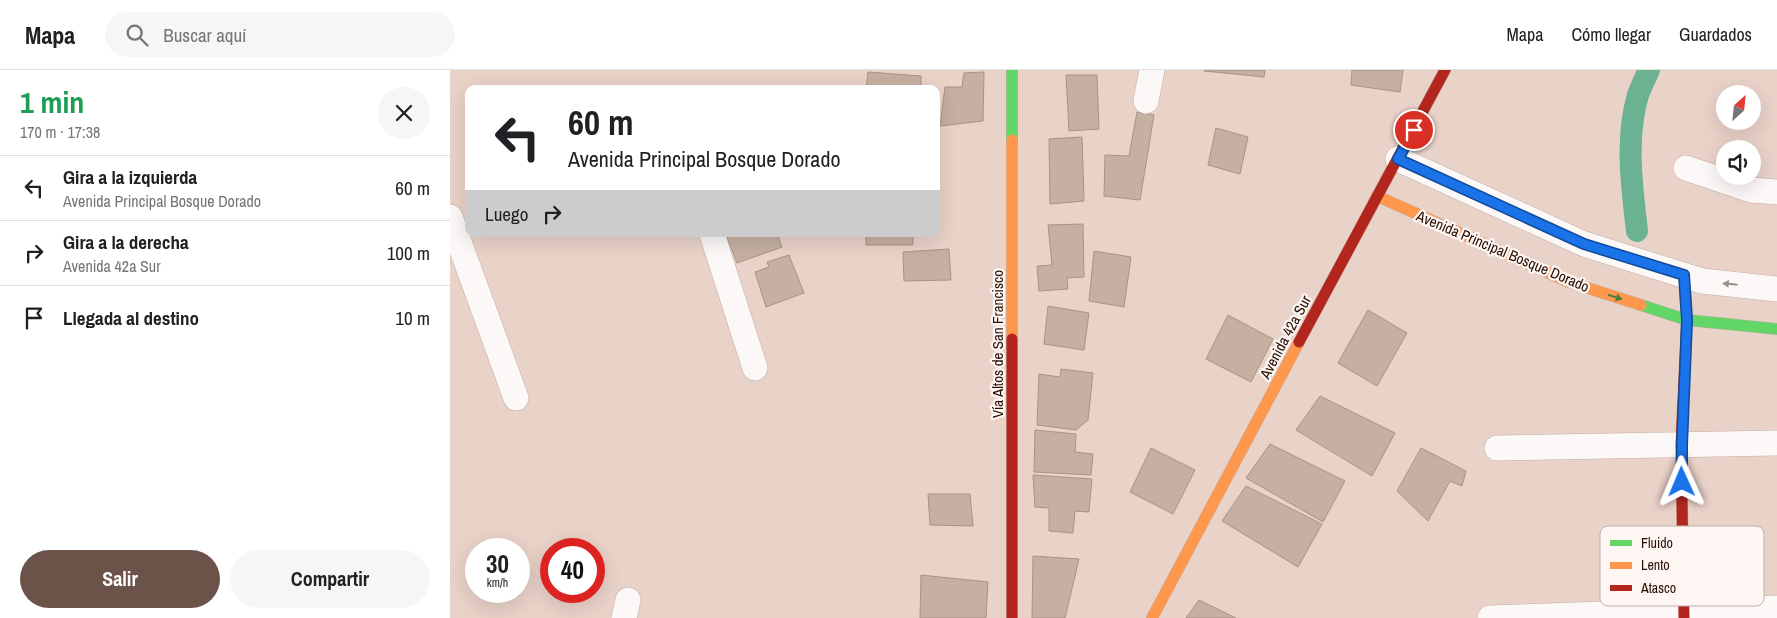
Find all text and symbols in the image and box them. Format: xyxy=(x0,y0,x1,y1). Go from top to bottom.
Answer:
search box xyxy=(105,12,455,57)
text: Mapa xyxy=(25,19,75,51)
icon: search xyxy=(123,21,151,49)
text: Buscar aquí xyxy=(163,22,246,48)
text: Mapa xyxy=(1506,22,1543,47)
text: Cómo llegar xyxy=(1571,22,1651,47)
text: Guardados xyxy=(1679,22,1752,47)
text: 1 min xyxy=(20,82,84,122)
north arrow xyxy=(1716,85,1761,130)
map controls xyxy=(1716,85,1761,185)
button: close xyxy=(378,87,430,139)
text: 60 m xyxy=(568,99,633,146)
icon: left xyxy=(485,105,550,170)
pin xyxy=(1393,109,1435,151)
icon: arrive xyxy=(1400,116,1428,144)
text: 170 m · 17:38 xyxy=(20,121,100,143)
button: sound xyxy=(1716,140,1761,185)
text: Avenida Principal Bosque Dorado xyxy=(568,144,840,174)
text: Gira a la izquierda xyxy=(63,164,197,190)
icon: left xyxy=(20,174,48,202)
text: 60 m xyxy=(395,175,430,201)
text: Avenida Principal Bosque Dorado xyxy=(63,190,261,212)
icon: right xyxy=(538,200,566,228)
text: Luego xyxy=(485,201,528,227)
street label: Avenida Principal Bosque Dorado xyxy=(1412,205,1593,297)
text: Gira a la derecha xyxy=(63,229,189,255)
icon: right xyxy=(20,239,48,267)
text: 100 m xyxy=(387,240,430,266)
text: Avenida 42a Sur xyxy=(63,255,161,277)
street label: Vía Altos de San Francisco xyxy=(987,270,1008,418)
one-way arrow xyxy=(1722,280,1738,288)
street label: Avenida 42a Sur xyxy=(1254,292,1316,383)
one-way arrow xyxy=(1608,294,1623,301)
icon: arrive xyxy=(20,304,48,332)
text: Llegada al destino xyxy=(63,305,199,331)
text: 10 m xyxy=(395,305,430,331)
position arrow xyxy=(1655,455,1707,507)
legend xyxy=(1600,526,1764,606)
text: Fluido xyxy=(1641,534,1673,552)
speed limit sign: 40 xyxy=(540,538,605,603)
text: 30 xyxy=(486,547,509,581)
button: Salir xyxy=(20,550,220,608)
button: Compartir xyxy=(230,550,430,608)
text: Lento xyxy=(1641,556,1670,574)
text: km/h xyxy=(487,575,508,591)
text: Atasco xyxy=(1640,579,1676,597)

